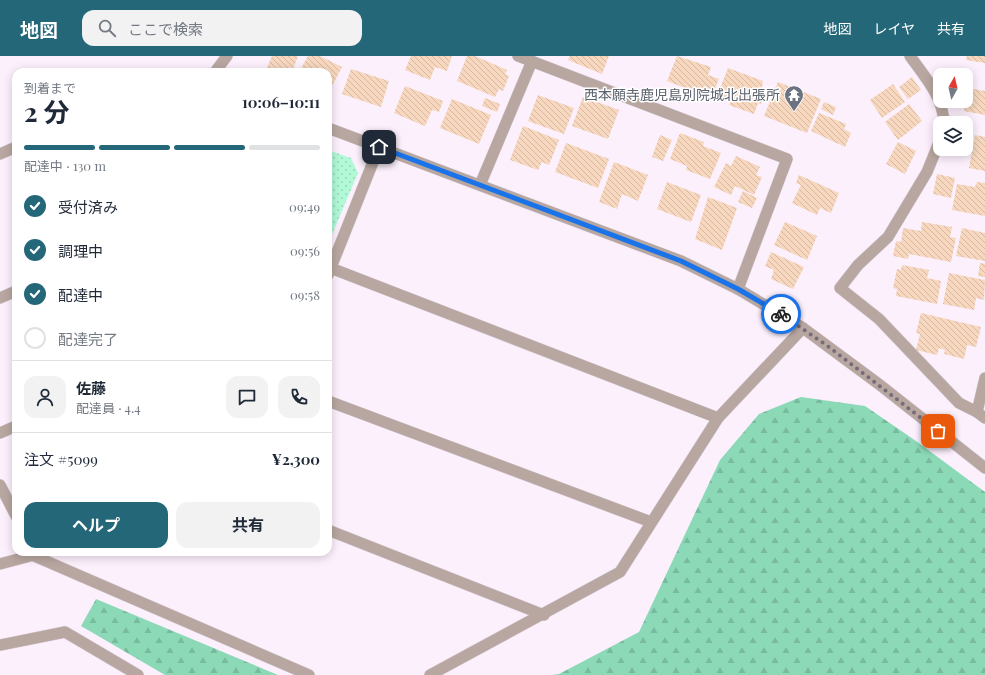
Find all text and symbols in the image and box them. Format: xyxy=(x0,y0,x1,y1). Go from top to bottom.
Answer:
search box xyxy=(82,10,362,46)
text: 地図 xyxy=(20,16,58,42)
icon: search xyxy=(96,17,118,39)
text: ここで検索 xyxy=(128,19,203,39)
text: 地図 xyxy=(823,19,851,38)
text: レイヤ xyxy=(873,19,915,38)
text: 共有 xyxy=(937,19,965,38)
north arrow xyxy=(933,68,973,108)
map controls xyxy=(933,68,973,156)
text: 到着まで xyxy=(24,79,76,96)
temple icon: 西本願寺鹿児島別院城北出張所 xyxy=(783,84,805,112)
place label: 西本願寺鹿児島別院城北出張所 xyxy=(584,85,780,104)
text: 10:06–10:11 xyxy=(242,92,320,112)
text: 2 分 xyxy=(24,94,69,129)
button: layers xyxy=(933,116,973,156)
pin xyxy=(362,130,396,164)
icon: home xyxy=(368,136,390,158)
text: 配達中 · 130 m xyxy=(24,157,106,174)
icon: check xyxy=(24,195,46,217)
text: 受付済み xyxy=(58,197,118,217)
text: 09:49 xyxy=(289,198,320,215)
icon: check xyxy=(24,239,46,261)
text: 調理中 xyxy=(58,241,103,261)
text: 09:56 xyxy=(290,242,320,259)
icon: check xyxy=(24,283,46,305)
text: 配達中 xyxy=(58,285,103,305)
text: 09:58 xyxy=(290,286,320,303)
courier xyxy=(761,294,801,334)
icon: bike xyxy=(770,303,792,325)
text: 配達完了 xyxy=(58,329,118,349)
button: person xyxy=(24,376,66,418)
button: chat xyxy=(226,376,268,418)
button: phone xyxy=(278,376,320,418)
text: 佐藤 xyxy=(76,378,106,398)
text: 配達員 · 4.4 xyxy=(76,399,141,416)
pin xyxy=(921,414,955,448)
icon: bag xyxy=(927,420,949,442)
text: 注文 #5099 xyxy=(24,449,98,469)
text: ¥2,300 xyxy=(272,449,320,469)
button: ヘルプ xyxy=(24,502,168,548)
button: 共有 xyxy=(176,502,320,548)

